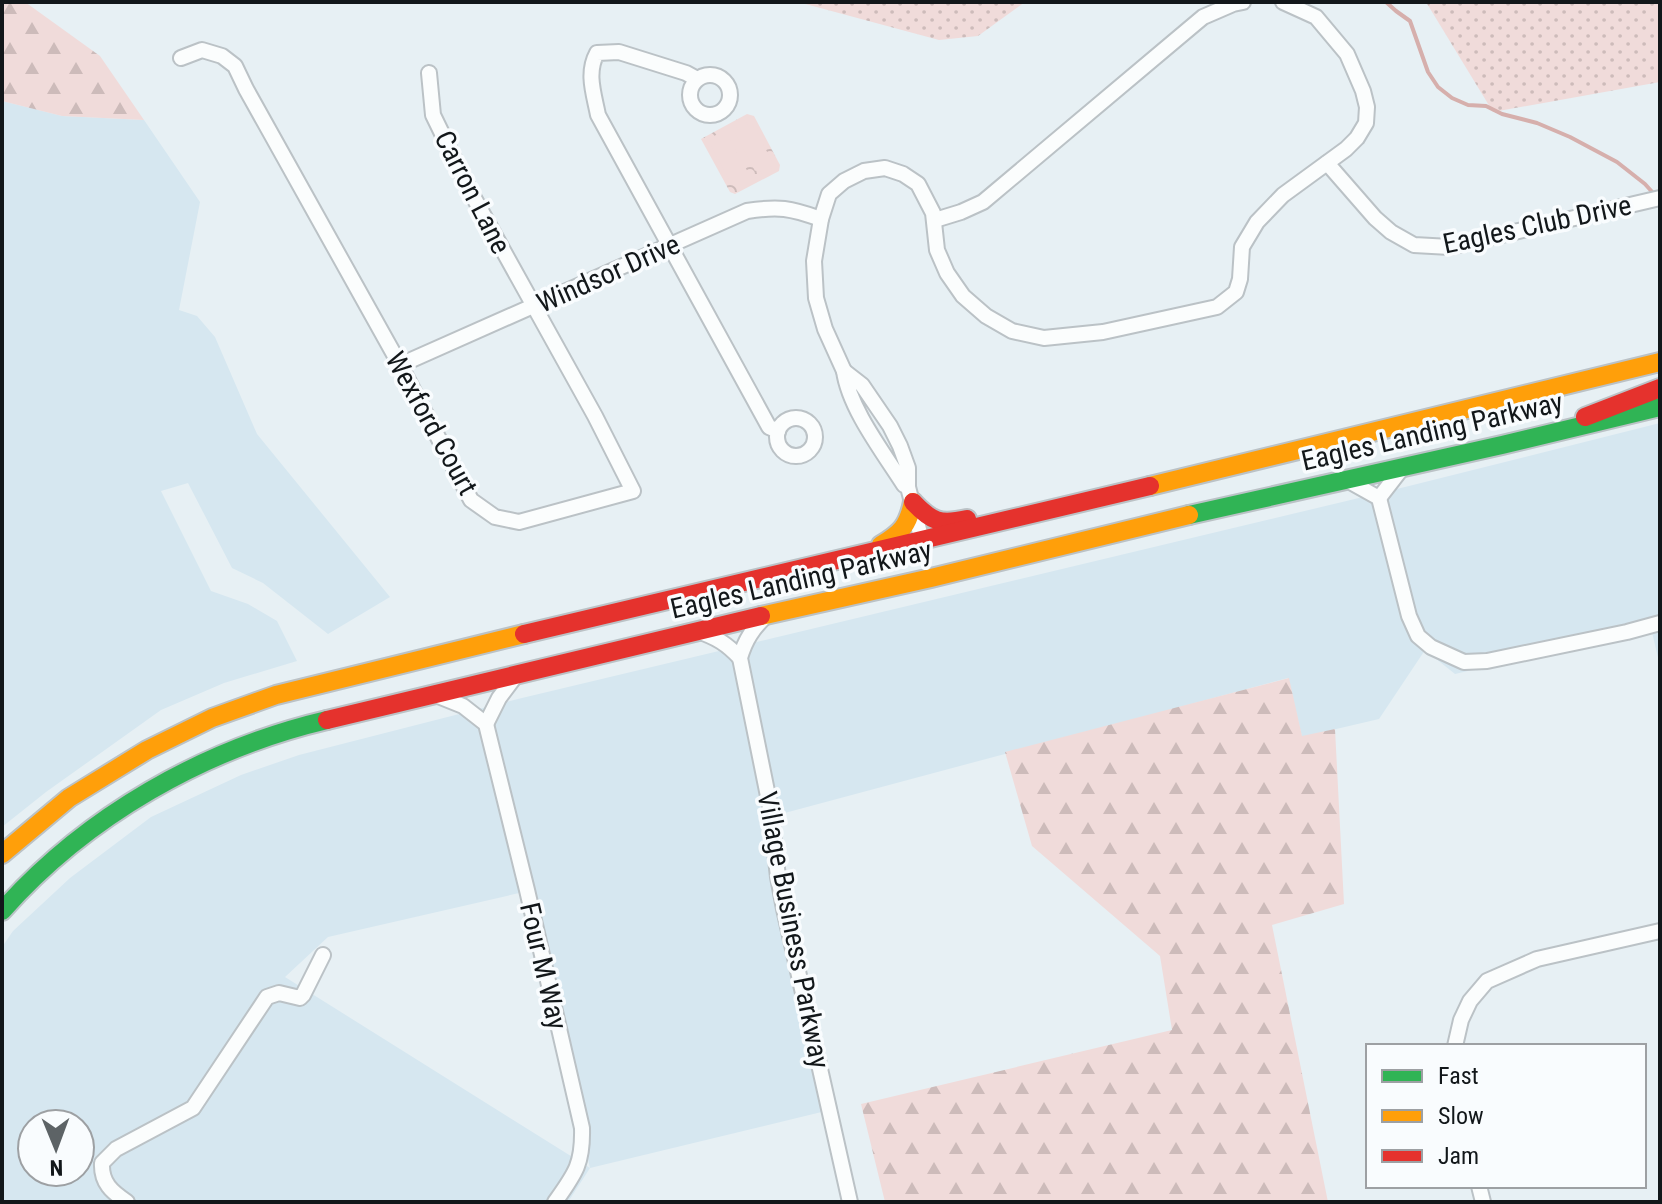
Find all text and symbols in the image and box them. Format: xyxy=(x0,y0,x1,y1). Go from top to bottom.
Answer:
street label: Carron Lane xyxy=(428,125,518,259)
street label: Eagles Club Drive xyxy=(1440,188,1634,261)
street label: Windsor Drive xyxy=(532,227,685,320)
street label: Wexford Court xyxy=(379,346,484,501)
street label: Eagles Landing Parkway xyxy=(1298,385,1566,478)
street label: Eagles Landing Parkway xyxy=(667,533,935,626)
street label: Village Business Parkway xyxy=(750,789,837,1072)
street label: Four M Way xyxy=(513,900,574,1033)
legend xyxy=(1366,1044,1646,1188)
text: Fast xyxy=(1438,1062,1479,1090)
text: Slow xyxy=(1438,1102,1484,1130)
north arrow xyxy=(16,1108,96,1188)
text: Jam xyxy=(1438,1142,1479,1170)
text: N xyxy=(49,1155,63,1180)

